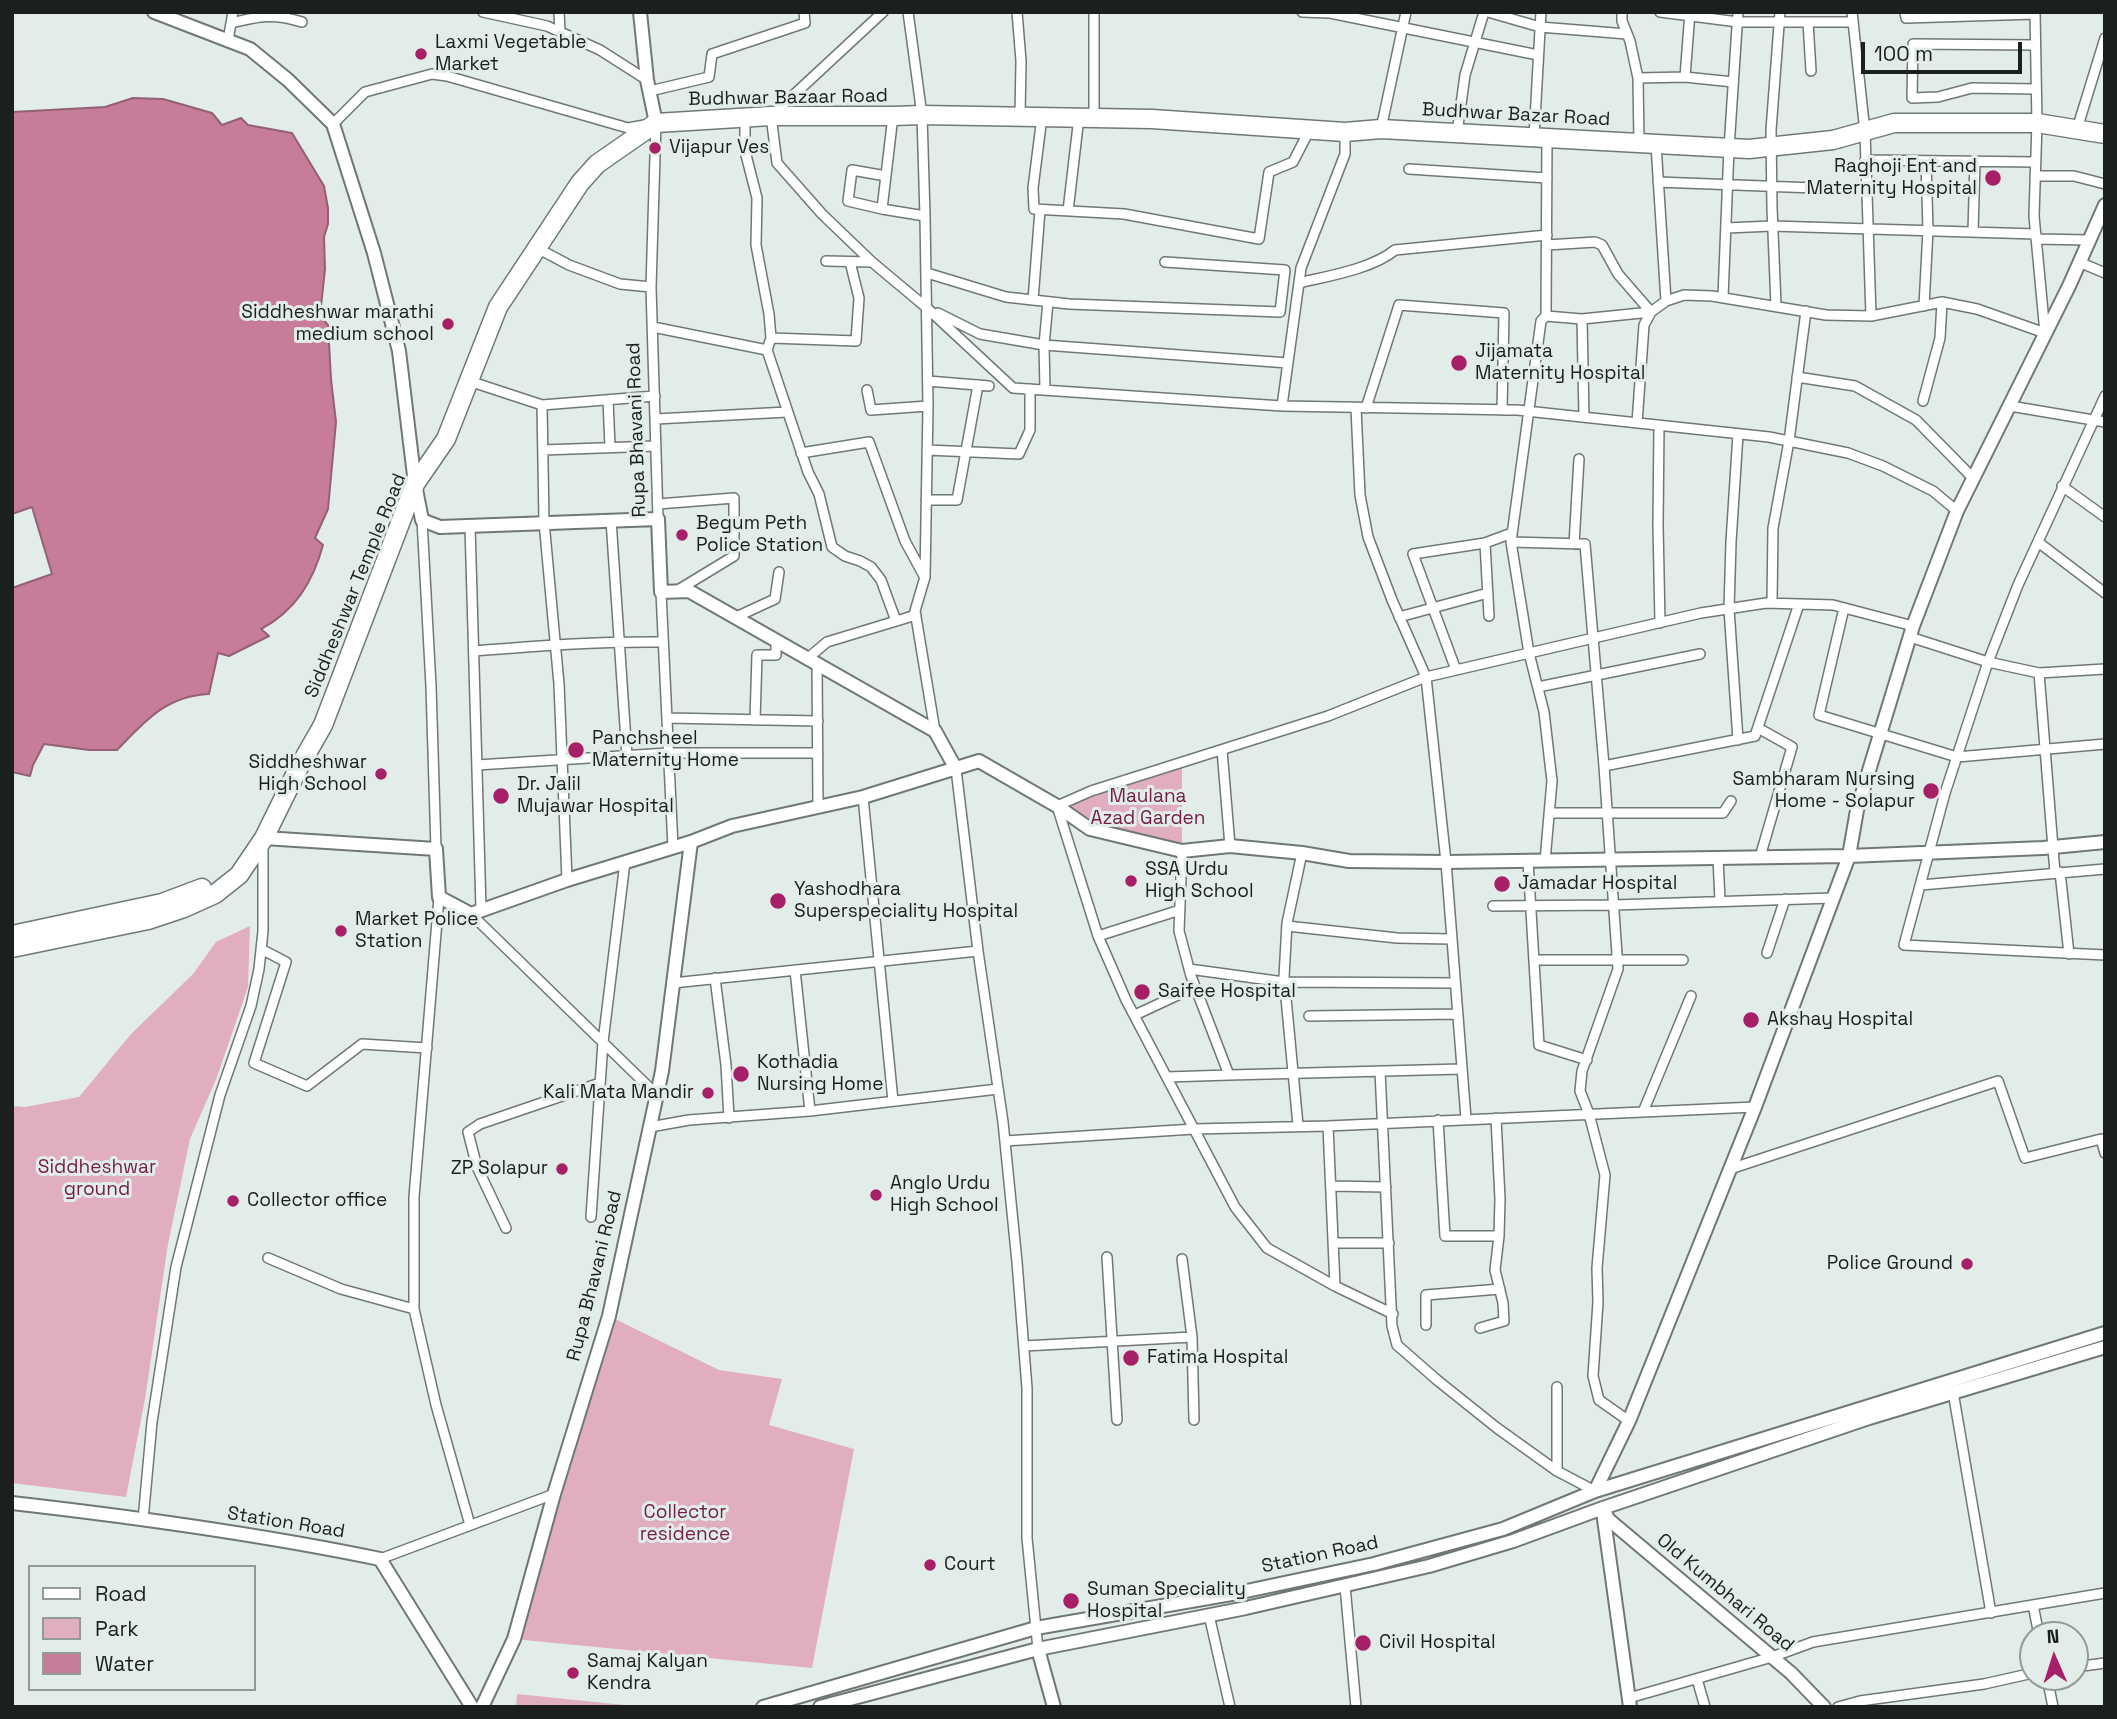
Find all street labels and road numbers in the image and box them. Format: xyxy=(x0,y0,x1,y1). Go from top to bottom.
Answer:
street label: Budhwar Bazaar Road xyxy=(688,85,888,111)
street label: Budhwar Bazar Road xyxy=(1421,99,1611,131)
street label: Rupa Bhavani Road xyxy=(623,342,651,518)
street label: Siddheshwar Temple Road xyxy=(301,471,411,701)
street label: Rupa Bhavani Road xyxy=(563,1188,627,1364)
street label: Station Road xyxy=(225,1502,347,1544)
street label: Old Kumbhari Road xyxy=(1652,1529,1798,1657)
street label: Station Road xyxy=(1259,1531,1381,1579)

